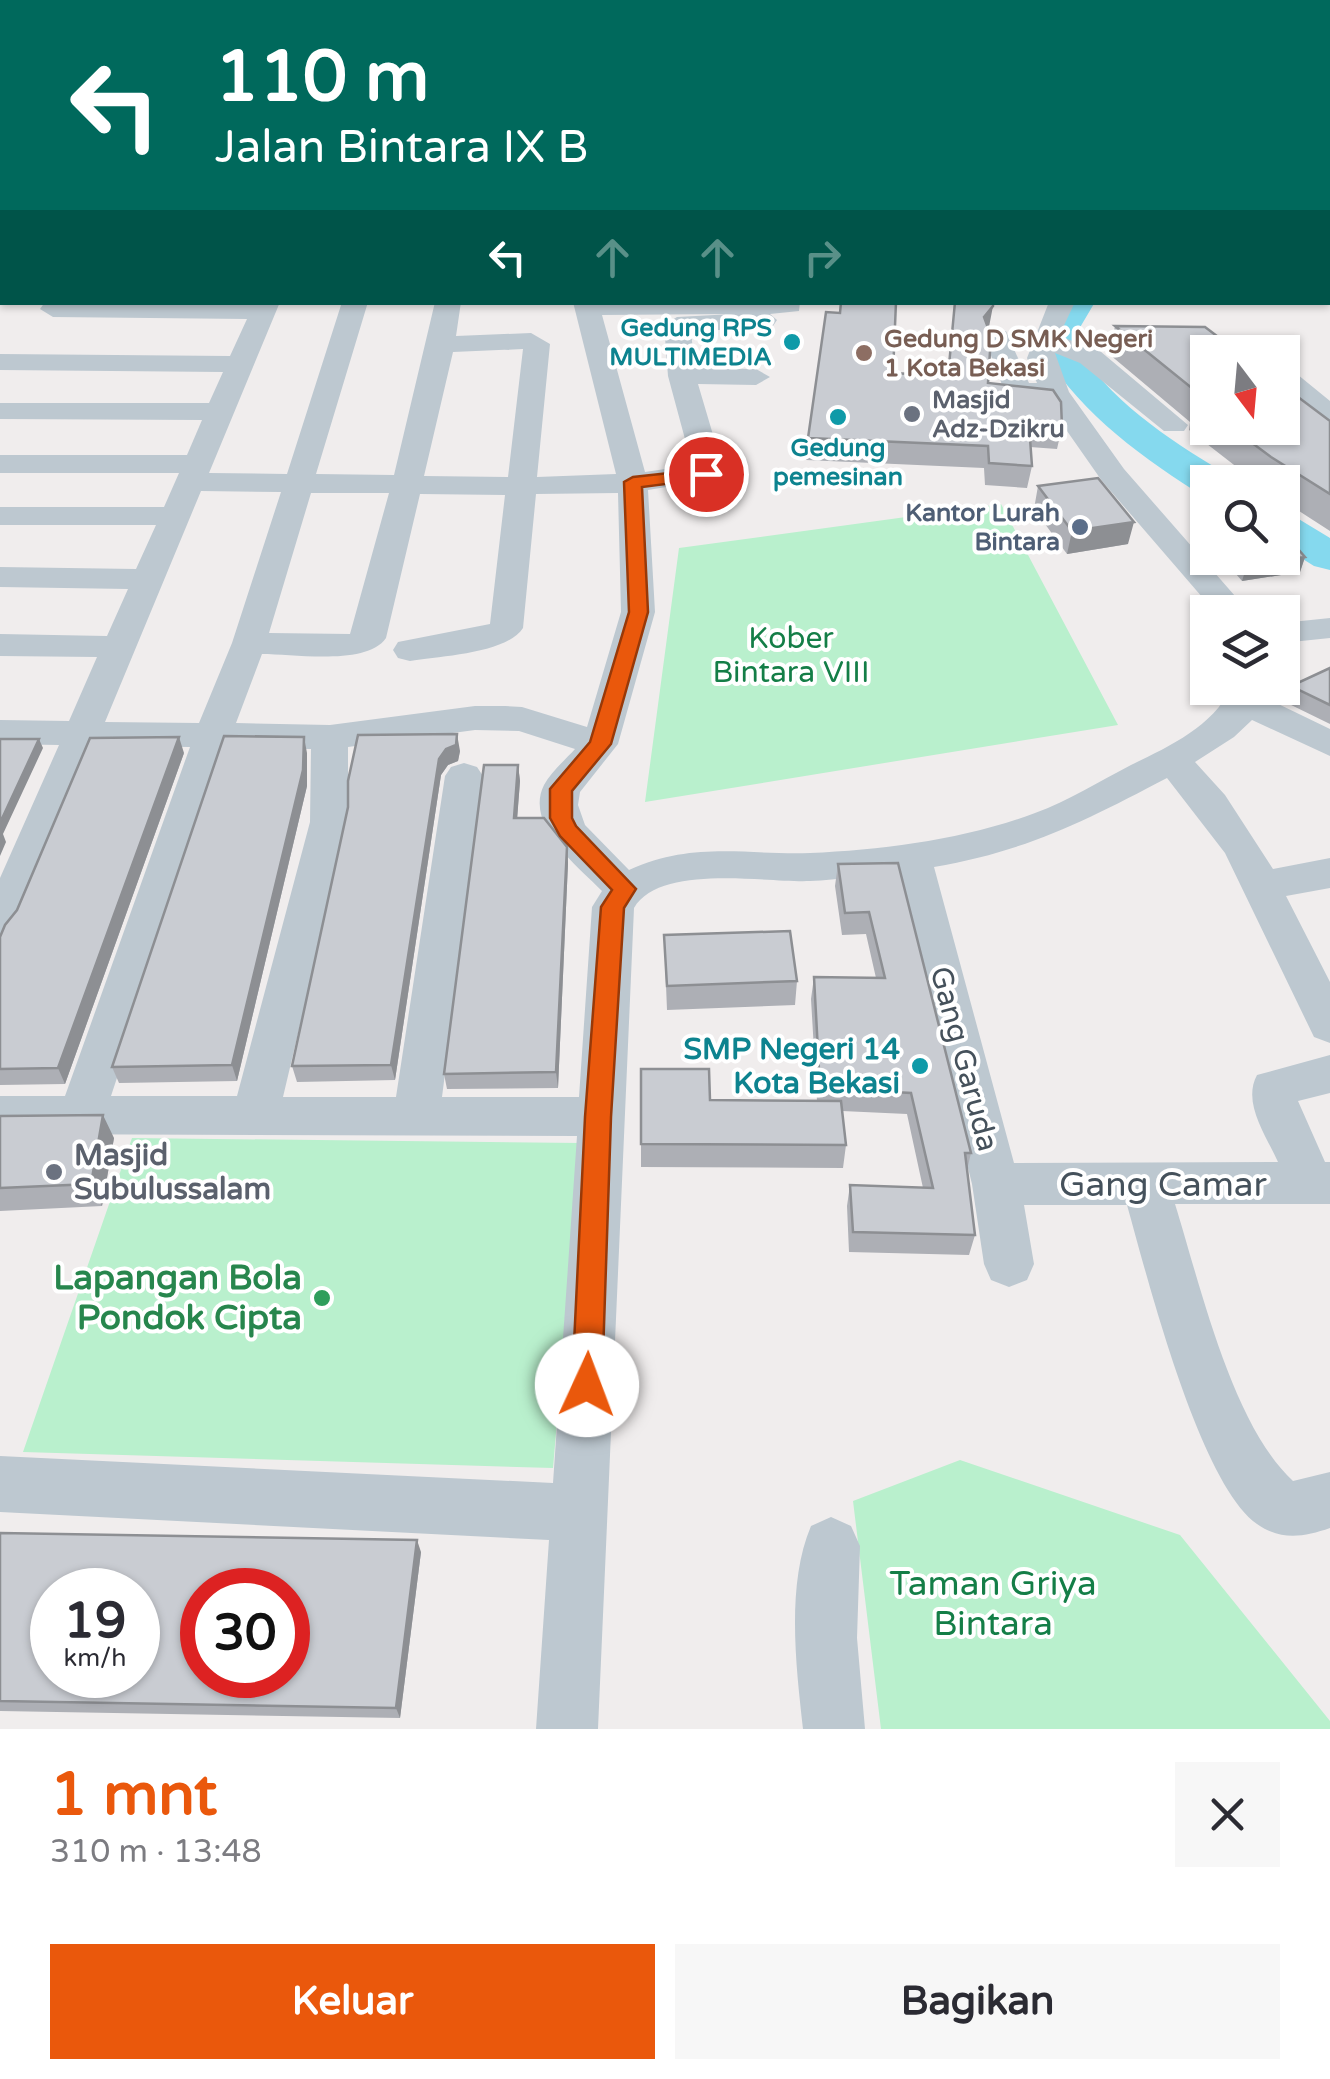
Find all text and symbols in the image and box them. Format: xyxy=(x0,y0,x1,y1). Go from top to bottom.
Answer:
text: 110 m xyxy=(215,36,429,120)
icon: left xyxy=(50,40,180,170)
text: Jalan Bintara IX B xyxy=(215,121,588,175)
icon: left xyxy=(480,230,535,285)
icon: ahead xyxy=(585,230,640,285)
icon: ahead xyxy=(690,230,745,285)
icon: right xyxy=(795,230,850,285)
place label: Gedung RPS MULTIMEDIA xyxy=(609,313,772,372)
place label: Gedung D SMK Negeri 1 Kota Bekasi xyxy=(884,324,1153,383)
marker: Gedung RPS MULTIMEDIA xyxy=(781,331,803,353)
north arrow xyxy=(1190,335,1300,445)
map controls xyxy=(1190,335,1300,705)
marker: Gedung D SMK Negeri 1 Kota Bekasi xyxy=(853,342,875,364)
place label: Masjid Adz-Dzikru xyxy=(932,385,1065,444)
marker: Masjid Adz-Dzikru xyxy=(901,403,923,425)
marker: Gedung pemesinan xyxy=(827,406,849,428)
pin xyxy=(664,432,749,517)
place label: Gedung pemesinan xyxy=(773,433,903,492)
icon: arrive xyxy=(679,447,734,502)
button: search xyxy=(1190,465,1300,575)
place label: Kantor Lurah Bintara xyxy=(905,498,1060,557)
marker: Kantor Lurah Bintara xyxy=(1069,516,1091,538)
button: layers xyxy=(1190,595,1300,705)
park label: Kober Bintara VIII xyxy=(713,620,869,691)
street label: Gang Garuda xyxy=(922,963,1006,1155)
place label: SMP Negeri 14 Kota Bekasi xyxy=(684,1031,900,1102)
marker: SMP Negeri 14 Kota Bekasi xyxy=(909,1055,931,1077)
place label: Masjid Subulussalam xyxy=(74,1137,271,1208)
marker: Masjid Subulussalam xyxy=(43,1161,65,1183)
street label: Gang Camar xyxy=(1059,1164,1268,1206)
place label: Lapangan Bola Pondok Cipta xyxy=(53,1257,302,1339)
marker: Lapangan Bola Pondok Cipta xyxy=(311,1287,333,1309)
position arrow xyxy=(535,1333,639,1437)
park label: Taman Griya Bintara xyxy=(889,1563,1097,1645)
speed limit sign: 30 xyxy=(180,1568,310,1698)
text: 19 xyxy=(64,1591,126,1651)
text: km/h xyxy=(64,1643,126,1673)
text: 1 mnt xyxy=(50,1759,217,1831)
button: close xyxy=(1175,1762,1280,1867)
text: 310 m · 13:48 xyxy=(50,1833,262,1871)
button: Keluar xyxy=(50,1944,655,2059)
button: Bagikan xyxy=(675,1944,1280,2059)

